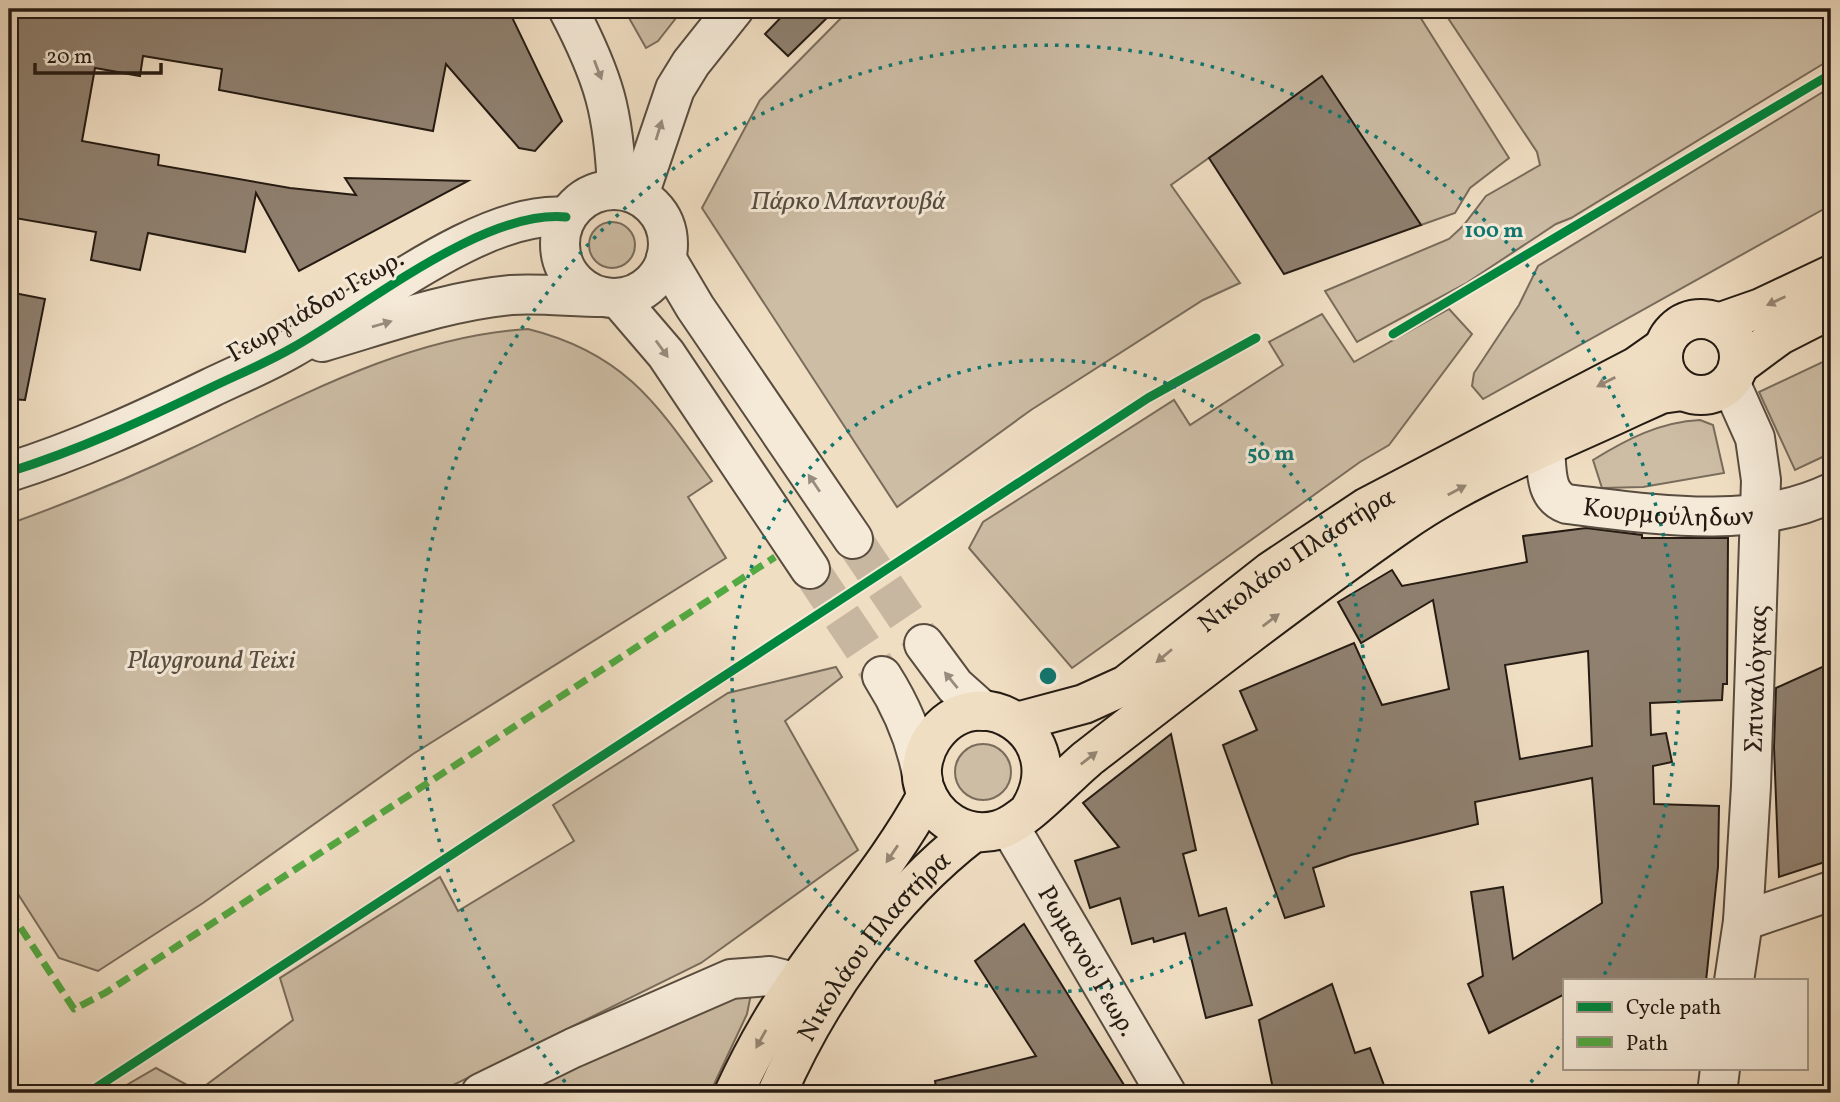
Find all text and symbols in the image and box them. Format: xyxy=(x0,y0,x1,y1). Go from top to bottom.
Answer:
scale bar xyxy=(35,32,161,76)
text: 20 m xyxy=(46,43,92,72)
one-way arrow xyxy=(592,60,603,81)
one-way arrow xyxy=(655,120,665,141)
park label: Πάρκο Μπαντουβά xyxy=(751,184,946,220)
text: 100 m xyxy=(1464,217,1524,246)
street label: Γεωργιάδου Γεωρ. xyxy=(221,241,411,372)
one-way arrow xyxy=(1765,296,1786,307)
one-way arrow xyxy=(372,318,394,329)
one-way arrow xyxy=(655,340,669,359)
one-way arrow xyxy=(1596,377,1616,388)
text: 50 m xyxy=(1247,440,1295,469)
one-way arrow xyxy=(807,474,821,492)
street label: Νικολάου Πλαστήρα xyxy=(1191,480,1402,642)
one-way arrow xyxy=(1447,485,1467,496)
street label: Κουρμούληδων xyxy=(1581,490,1756,537)
street label: Σπιναλόγκας xyxy=(1736,604,1778,754)
one-way arrow xyxy=(1262,614,1280,628)
park label: Playground Teixi xyxy=(127,643,296,679)
one-way arrow xyxy=(1156,648,1173,663)
centre of rings xyxy=(1036,664,1060,688)
one-way arrow xyxy=(943,671,958,689)
one-way arrow xyxy=(1080,750,1098,765)
street label: Νικολάου Πλαστήρα xyxy=(789,843,959,1048)
one-way arrow xyxy=(886,844,899,864)
street label: Ρωμανού Γεωρ. xyxy=(1028,879,1145,1044)
legend xyxy=(1563,979,1808,1070)
text: Cycle path xyxy=(1626,994,1721,1023)
one-way arrow xyxy=(755,1030,767,1049)
text: Path xyxy=(1626,1030,1668,1059)

